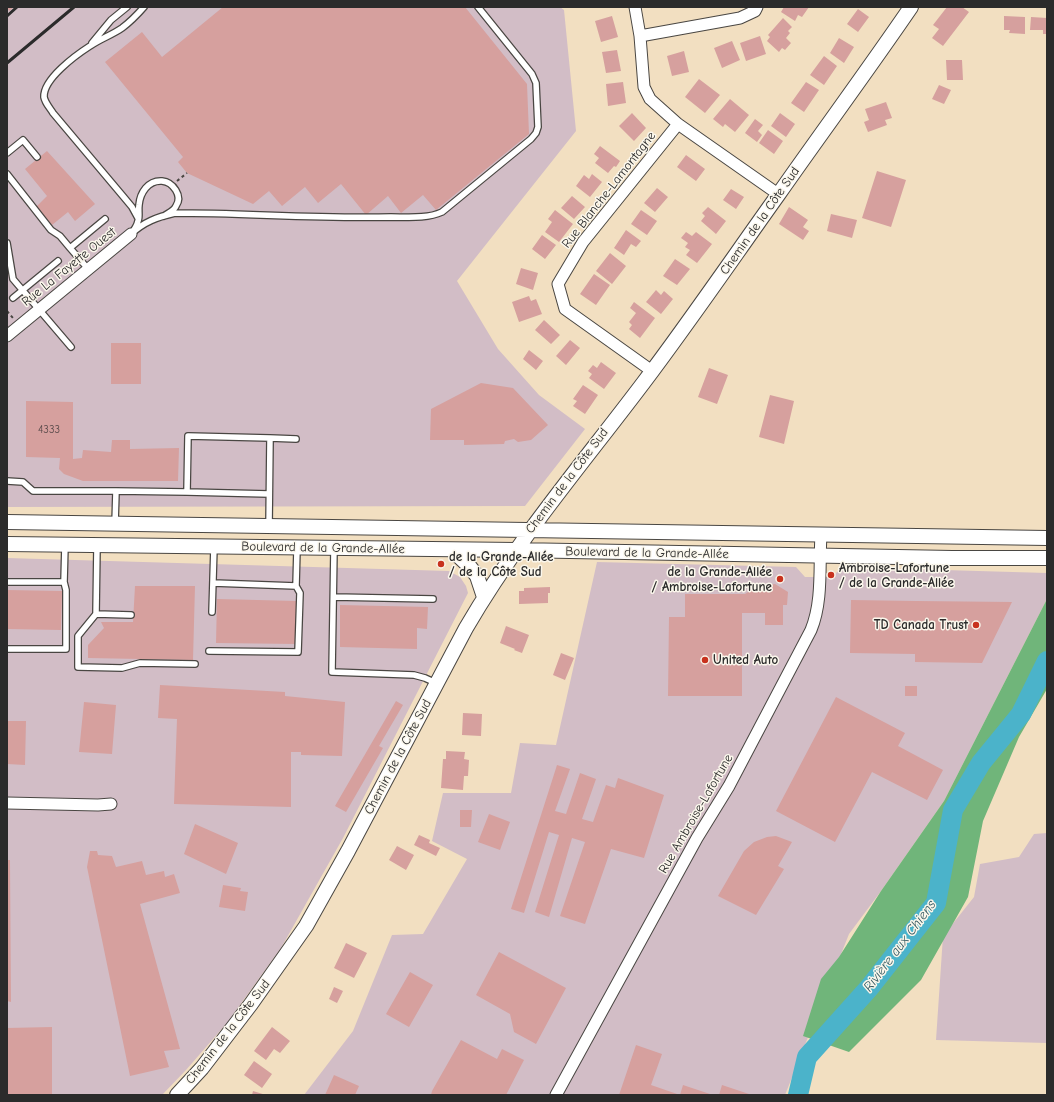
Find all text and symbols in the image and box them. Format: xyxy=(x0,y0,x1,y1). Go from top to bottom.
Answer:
street label: Rue Blanche-Lamontagne xyxy=(559,129,659,251)
street label: Chemin de la Côte Sud xyxy=(717,164,803,278)
street label: Rue La Fayette Ouest xyxy=(19,224,119,310)
house number: 4333 xyxy=(38,423,60,437)
street label: Chemin de la Côte Sud xyxy=(522,425,612,537)
street label: Boulevard de la Grande-Allée xyxy=(241,539,405,557)
street label: Boulevard de la Grande-Allée xyxy=(565,544,729,562)
place label: de la Grande-Allée / de la Côte Sud xyxy=(449,549,554,580)
marker: de la Grande-Allée / de la Côte Sud xyxy=(436,559,446,569)
place label: Ambroise-Lafortune / de la Grande-Allée xyxy=(839,560,954,591)
place label: de la Grande-Allée / Ambroise-Lafortune xyxy=(652,564,772,595)
marker: Ambroise-Lafortune / de la Grande-Allée xyxy=(826,570,836,580)
marker: de la Grande-Allée / Ambroise-Lafortune xyxy=(775,574,785,584)
place label: TD Canada Trust xyxy=(874,617,968,633)
marker: TD Canada Trust xyxy=(971,620,981,630)
place label: United Auto xyxy=(713,652,778,668)
marker: United Auto xyxy=(700,655,710,665)
street label: Chemin de la Côte Sud xyxy=(361,697,435,817)
street label: Rue Ambroise-Lafortune xyxy=(656,752,736,876)
water label: Rivière aux Chiens xyxy=(860,897,940,995)
street label: Chemin de la Côte Sud xyxy=(182,977,274,1087)

